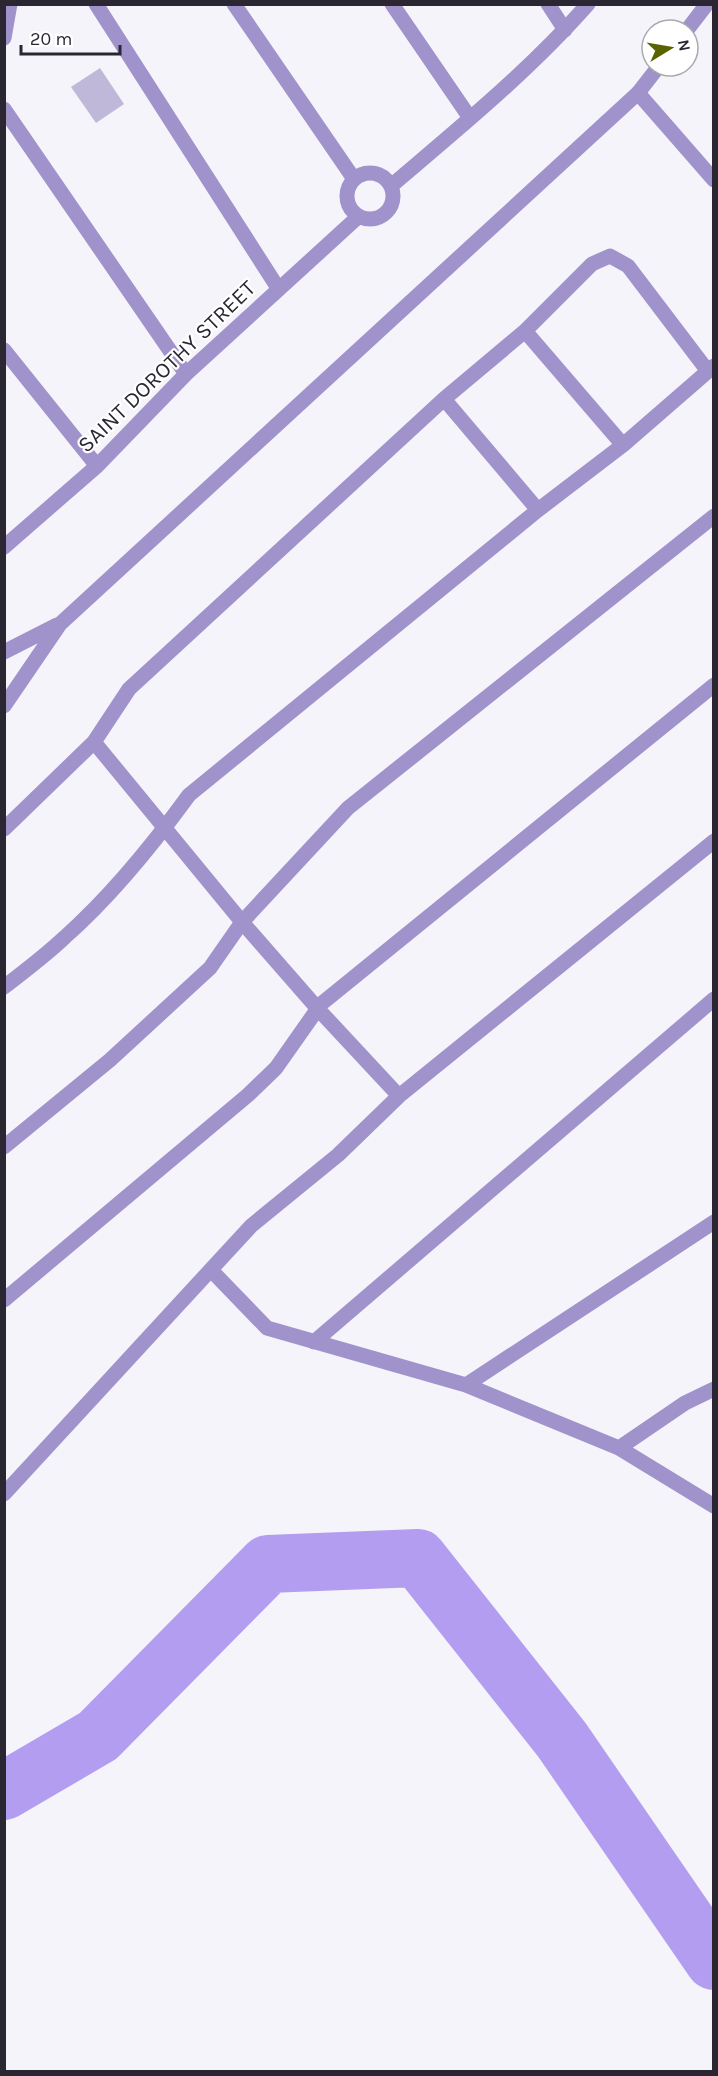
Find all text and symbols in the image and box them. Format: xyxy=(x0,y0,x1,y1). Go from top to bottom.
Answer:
scale bar xyxy=(21,18,120,56)
north arrow xyxy=(640,18,700,78)
text: 20 m xyxy=(30,28,72,50)
text: N xyxy=(674,38,695,53)
street label: SAINT DOROTHY STREET xyxy=(73,275,261,458)

